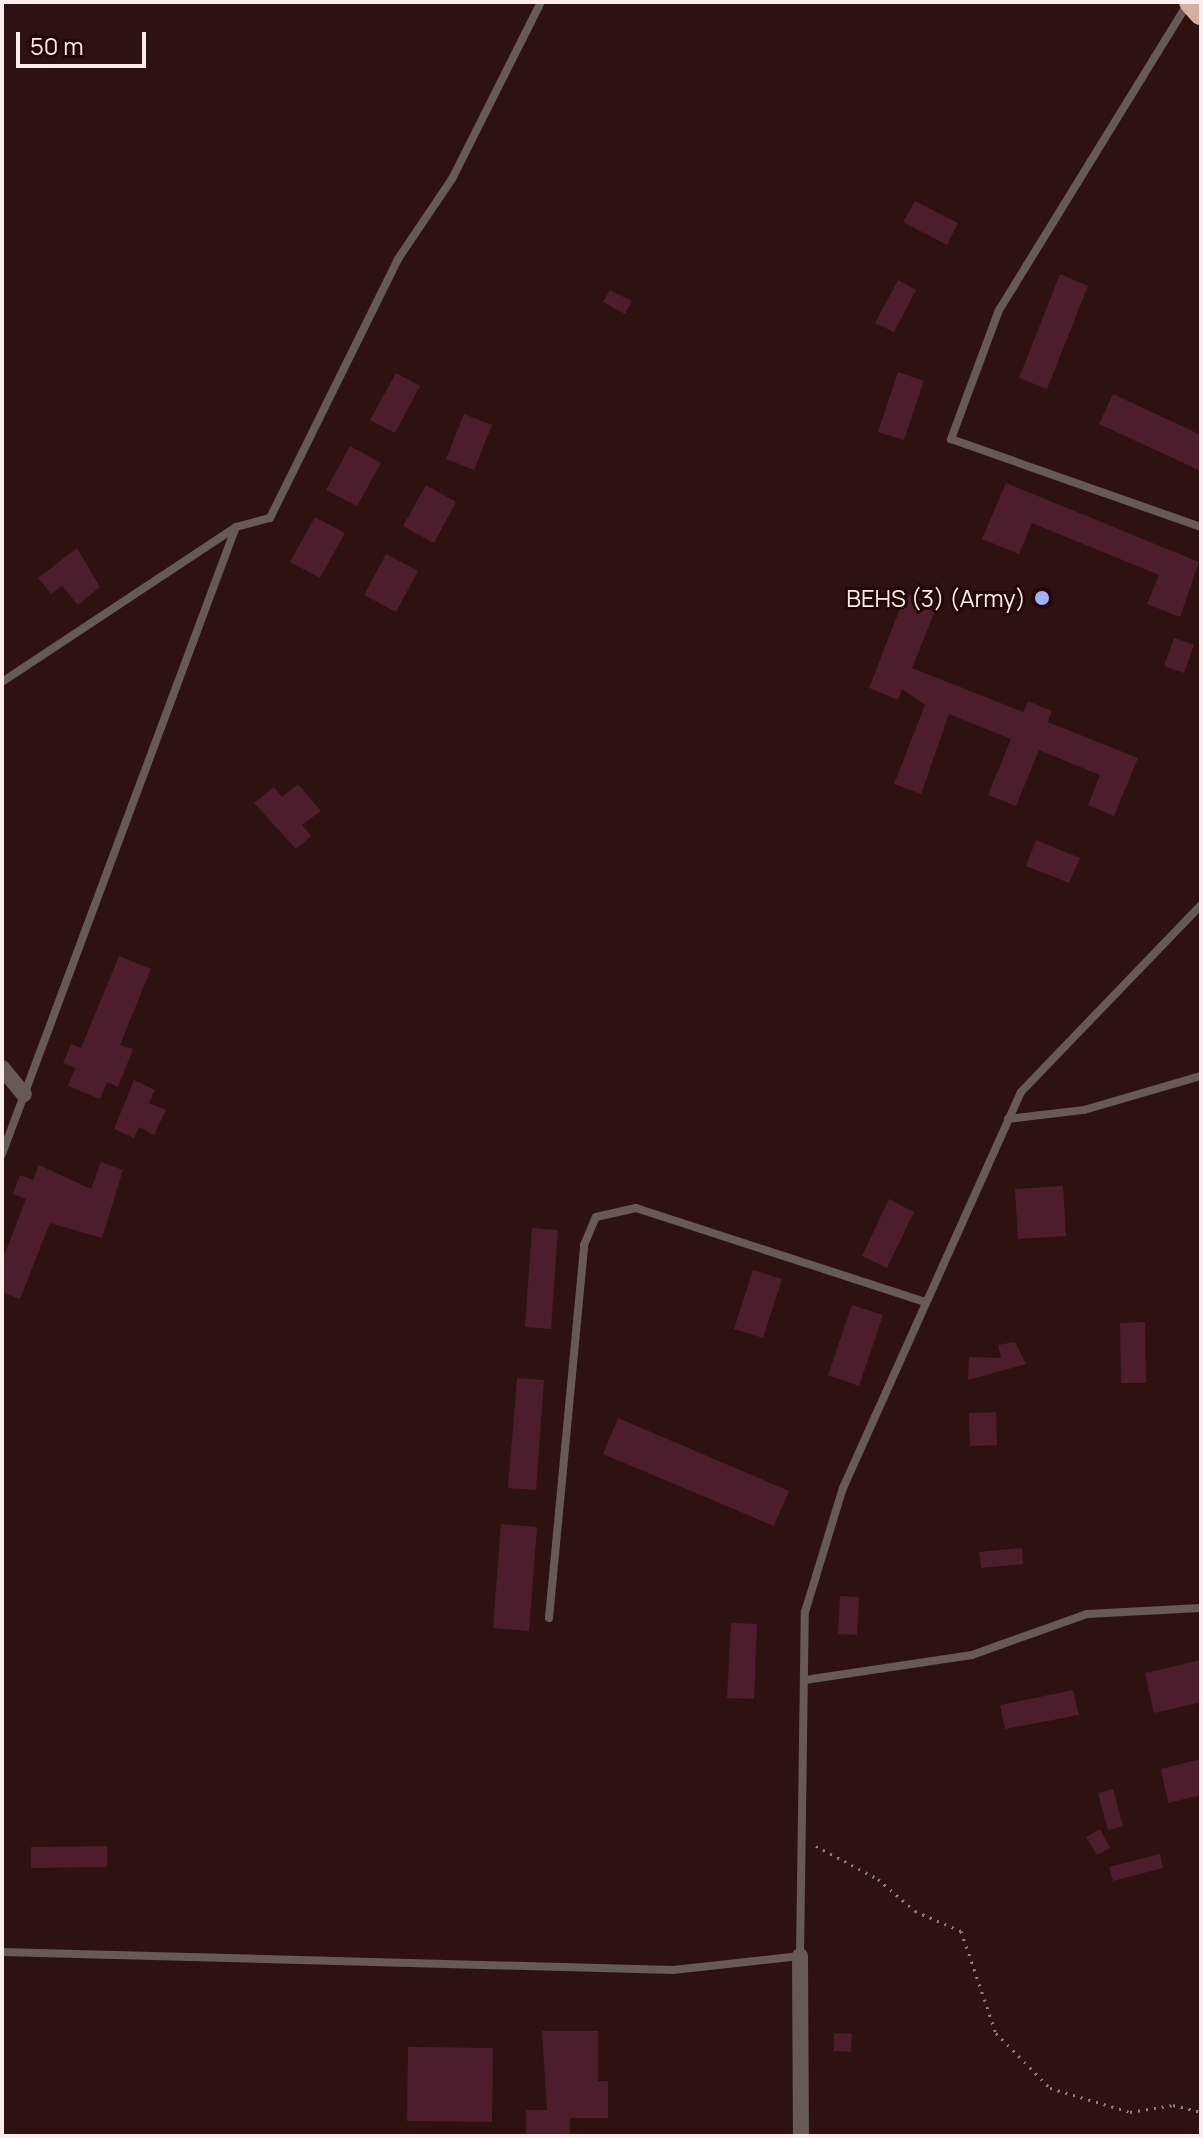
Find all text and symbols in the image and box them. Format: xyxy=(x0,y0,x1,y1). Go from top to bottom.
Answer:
scale bar xyxy=(20,16,150,66)
text: 50 m xyxy=(30,29,84,62)
place label: BEHS (3) (Army) xyxy=(846,584,1026,612)
marker: BEHS (3) (Army) xyxy=(1033,589,1051,607)

